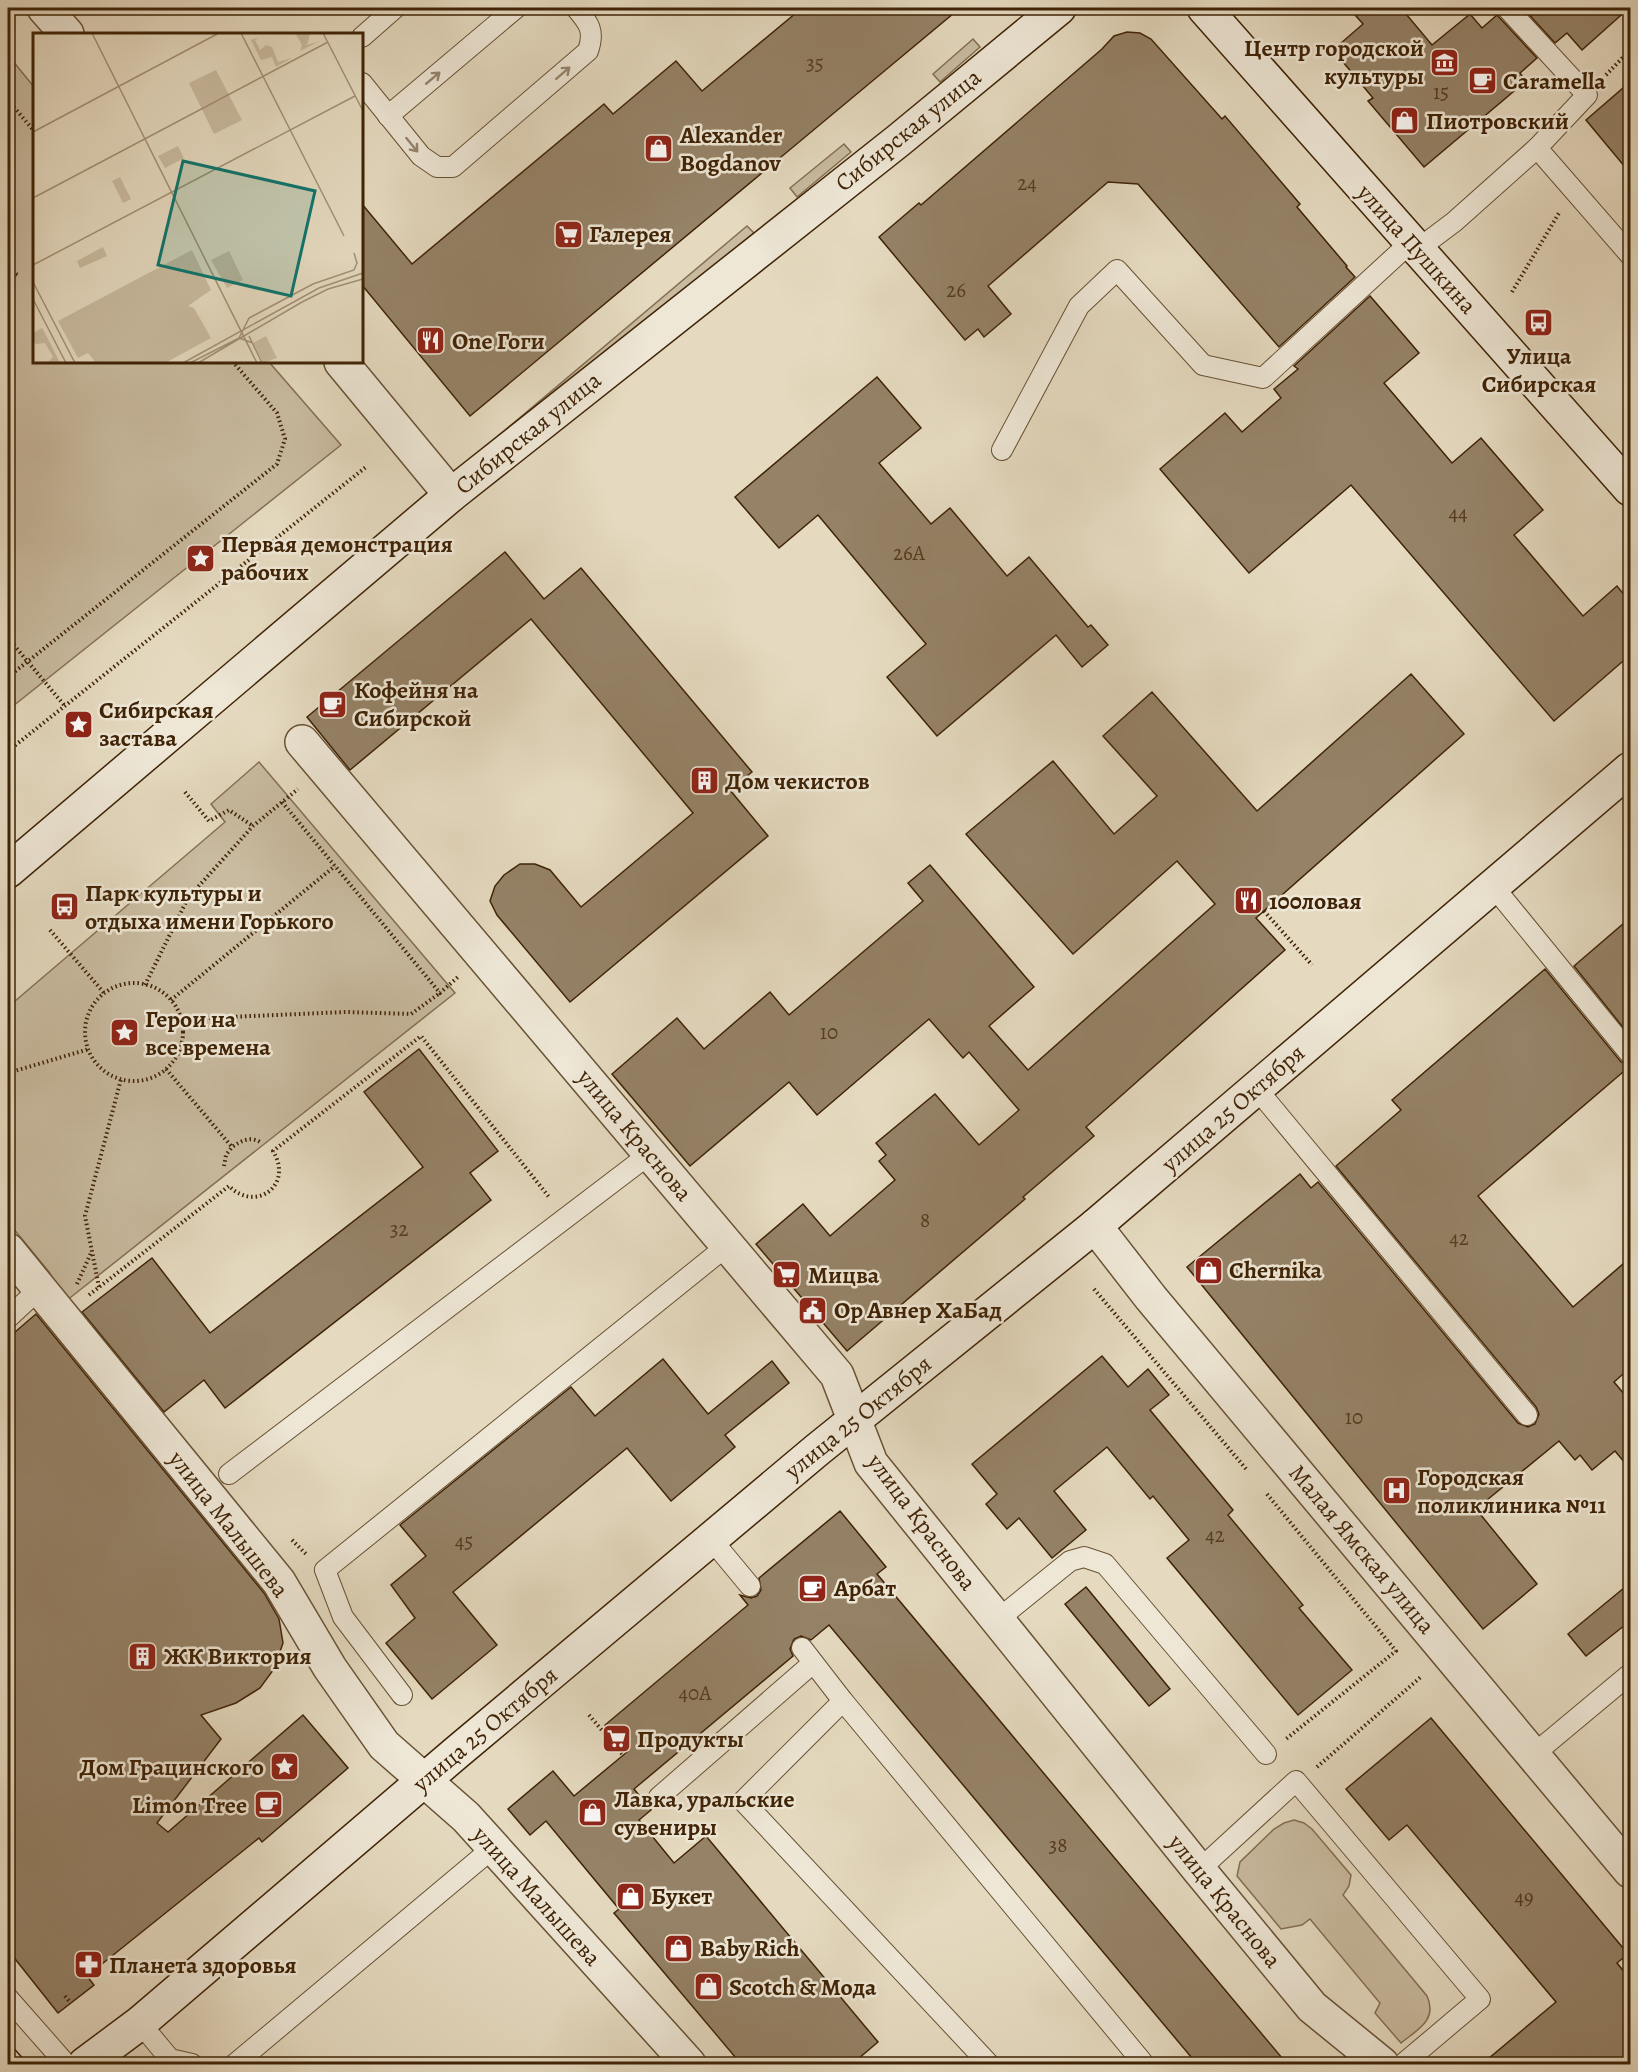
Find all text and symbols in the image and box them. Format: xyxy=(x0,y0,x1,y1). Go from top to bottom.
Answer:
place label: Центр городской культуры xyxy=(1244,32,1424,92)
inset map xyxy=(33,33,363,363)
museum icon: Центр городской культуры xyxy=(1429,46,1461,78)
house number: 35 xyxy=(806,49,824,77)
street label: Сибирская улица xyxy=(828,61,988,199)
cafe icon: Caramella xyxy=(1466,65,1498,97)
place label: Caramella xyxy=(1503,65,1606,97)
one-way arrow xyxy=(555,66,571,79)
one-way arrow xyxy=(425,71,440,85)
house number: 15 xyxy=(1433,78,1449,106)
shop icon: Пиотровский xyxy=(1389,105,1421,137)
place label: Пиотровский xyxy=(1426,105,1569,137)
place label: Alexander Bogdanov xyxy=(679,119,783,179)
shop icon: Alexander Bogdanov xyxy=(643,133,675,165)
one-way arrow xyxy=(405,137,418,153)
house number: 24 xyxy=(1017,169,1037,197)
street label: улица Пушкина xyxy=(1349,176,1484,321)
supermarket icon: Галерея xyxy=(552,218,584,250)
place label: Галерея xyxy=(589,218,671,250)
house number: 26 xyxy=(946,276,966,304)
bus stop icon: Улица Сибирская xyxy=(1523,307,1555,339)
restaurant icon: One Гоги xyxy=(415,325,447,357)
place label: One Гоги xyxy=(452,325,545,357)
place label: Улица Сибирская xyxy=(1482,340,1596,400)
street label: Сибирская улица xyxy=(448,364,608,502)
house number: 44 xyxy=(1448,499,1468,527)
place label: Первая демонстрация рабочих xyxy=(221,528,453,588)
house number: 26А xyxy=(893,539,926,567)
place icon: Первая демонстрация рабочих xyxy=(184,542,216,574)
place label: Кофейня на Сибирской xyxy=(354,674,479,734)
cafe icon: Кофейня на Сибирской xyxy=(317,688,349,720)
place label: Сибирская застава xyxy=(99,694,214,754)
place icon: Сибирская застава xyxy=(62,708,94,740)
building icon: Дом чекистов xyxy=(688,765,720,797)
place label: Дом чекистов xyxy=(725,765,870,797)
place label: Парк культуры и отдыха имени Горького xyxy=(85,877,334,937)
restaurant icon: 100ловая xyxy=(1232,885,1264,917)
place label: 100ловая xyxy=(1269,885,1362,917)
bus stop icon: Парк культуры и отдыха имени Горького xyxy=(48,891,80,923)
place label: Герои на все времена xyxy=(145,1003,271,1063)
place icon: Герои на все времена xyxy=(108,1017,140,1049)
house number: 10 xyxy=(820,1018,838,1046)
street label: улица 25 Октября xyxy=(1154,1037,1311,1180)
street label: улица Краснова xyxy=(570,1061,700,1208)
house number: 8 xyxy=(920,1206,930,1234)
house number: 32 xyxy=(390,1215,408,1243)
house number: 42 xyxy=(1449,1224,1469,1252)
shop icon: Chernika xyxy=(1192,1254,1224,1286)
place label: Chernika xyxy=(1229,1254,1322,1286)
supermarket icon: Мицва xyxy=(771,1259,803,1291)
place label: Мицва xyxy=(808,1259,880,1291)
public building icon: Ор Авнер ХаБад xyxy=(797,1294,829,1326)
place label: Ор Авнер ХаБад xyxy=(834,1294,1002,1326)
street label: улица 25 Октября xyxy=(777,1348,938,1487)
house number: 10 xyxy=(1345,1403,1363,1431)
street label: улица Малышева xyxy=(161,1443,296,1604)
street label: улица Краснова xyxy=(859,1446,984,1597)
street label: Малая Ямская улица xyxy=(1282,1457,1442,1641)
place label: Городская поликлиника №11 xyxy=(1417,1461,1607,1521)
hospital icon: Городская поликлиника №11 xyxy=(1380,1475,1412,1507)
house number: 42 xyxy=(1205,1521,1225,1549)
house number: 45 xyxy=(455,1527,473,1555)
cafe icon: Арбат xyxy=(797,1572,829,1604)
place label: Арбат xyxy=(833,1572,896,1604)
building icon: ЖК Виктория xyxy=(127,1640,159,1672)
place label: ЖК Виктория xyxy=(164,1640,312,1672)
street label: улица 25 Октября xyxy=(405,1659,564,1800)
house number: 40А xyxy=(679,1679,712,1707)
supermarket icon: Продукты xyxy=(600,1723,632,1755)
place label: Продукты xyxy=(637,1723,744,1755)
place label: Дом Грацинского xyxy=(80,1751,264,1783)
place icon: Дом Грацинского xyxy=(269,1751,301,1783)
place label: Лавка, уральские сувениры xyxy=(614,1783,795,1843)
place label: Limon Tree xyxy=(132,1789,247,1821)
cafe icon: Limon Tree xyxy=(252,1789,284,1821)
shop icon: Лавка, уральские сувениры xyxy=(577,1797,609,1829)
street label: улица Малышева xyxy=(465,1818,608,1973)
street label: улица Краснова xyxy=(1160,1827,1289,1975)
house number: 38 xyxy=(1049,1831,1067,1859)
shop icon: Букет xyxy=(614,1880,646,1912)
place label: Букет xyxy=(651,1880,712,1912)
house number: 49 xyxy=(1514,1883,1534,1911)
shop icon: Baby Rich xyxy=(663,1932,695,1964)
place label: Baby Rich xyxy=(700,1932,799,1964)
pharmacy icon: Планета здоровья xyxy=(72,1949,104,1981)
place label: Планета здоровья xyxy=(109,1949,297,1981)
shop icon: Scotch & Мода xyxy=(692,1971,724,2003)
place label: Scotch & Мода xyxy=(729,1971,877,2003)

